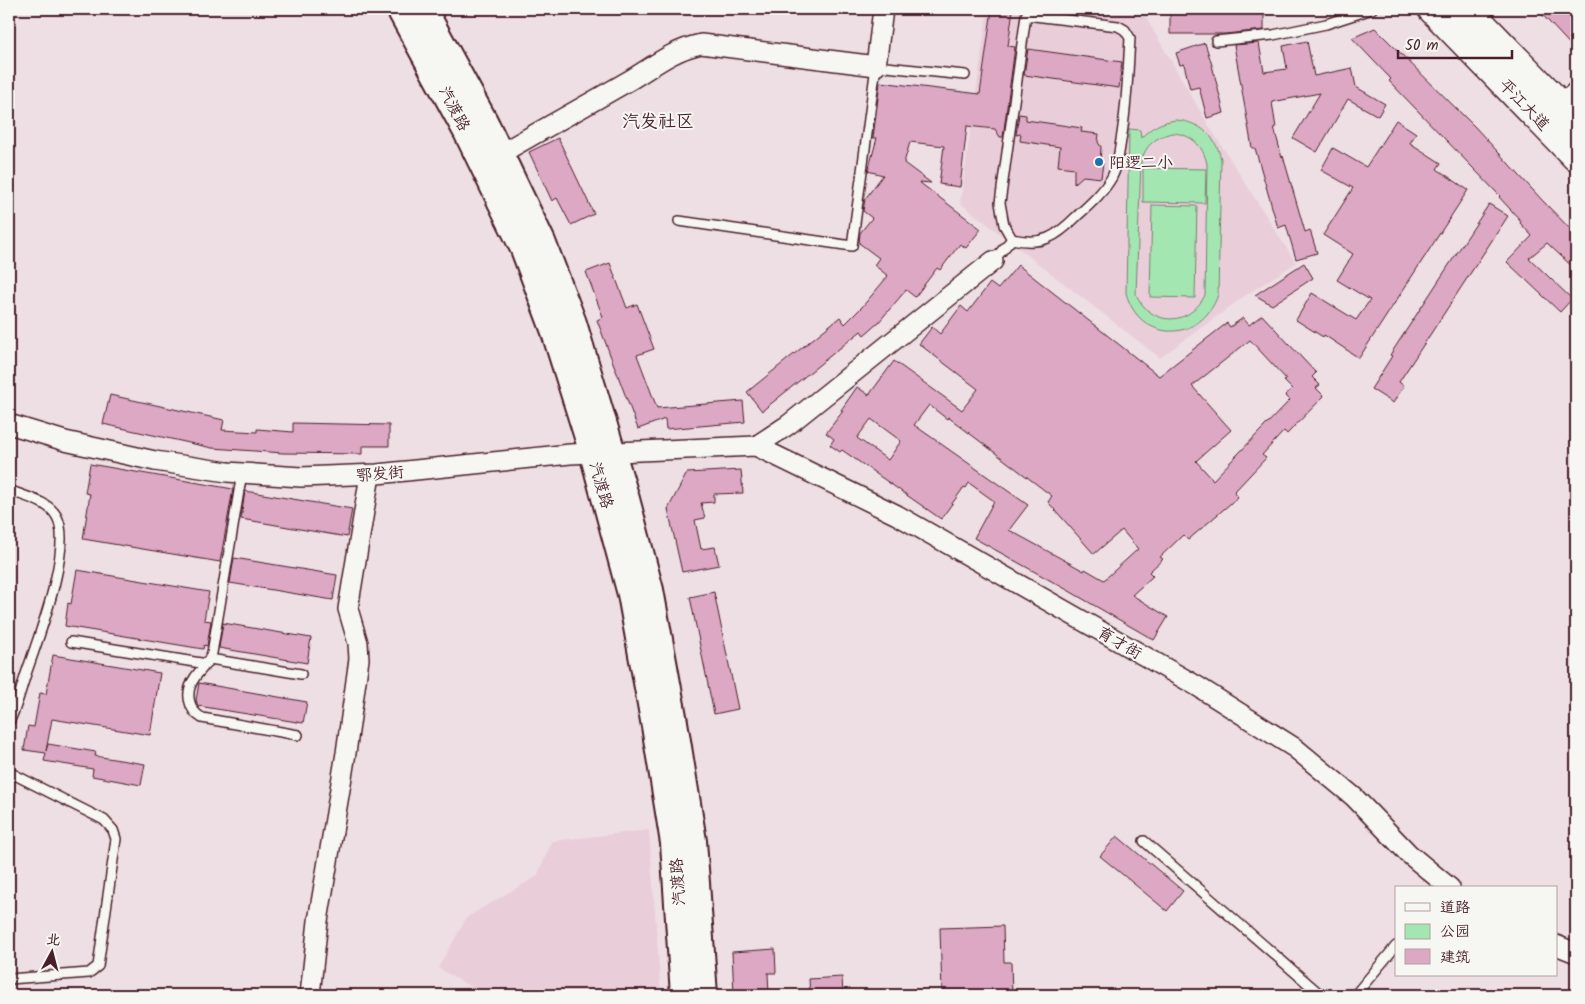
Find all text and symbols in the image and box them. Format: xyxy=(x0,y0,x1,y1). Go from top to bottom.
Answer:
scale bar xyxy=(1398,28,1511,60)
text: 50 m xyxy=(1405,34,1439,58)
street label: 平江大道 xyxy=(1493,73,1555,137)
street label: 汽渡路 xyxy=(431,82,476,136)
district label: 汽发社区 xyxy=(622,108,694,137)
place label: 阳逻二小 xyxy=(1109,151,1173,176)
marker: 阳逻二小 xyxy=(1093,156,1105,168)
street label: 汽渡路 xyxy=(582,459,619,512)
street label: 鄂发街 xyxy=(355,460,405,489)
street label: 育才街 xyxy=(1092,620,1146,666)
street label: 汽渡路 xyxy=(664,857,693,907)
legend xyxy=(1395,886,1558,976)
text: 道路 xyxy=(1440,896,1470,920)
text: 公园 xyxy=(1440,920,1470,944)
north arrow xyxy=(28,926,78,976)
text: 北 xyxy=(45,928,62,952)
text: 建筑 xyxy=(1440,946,1470,970)

